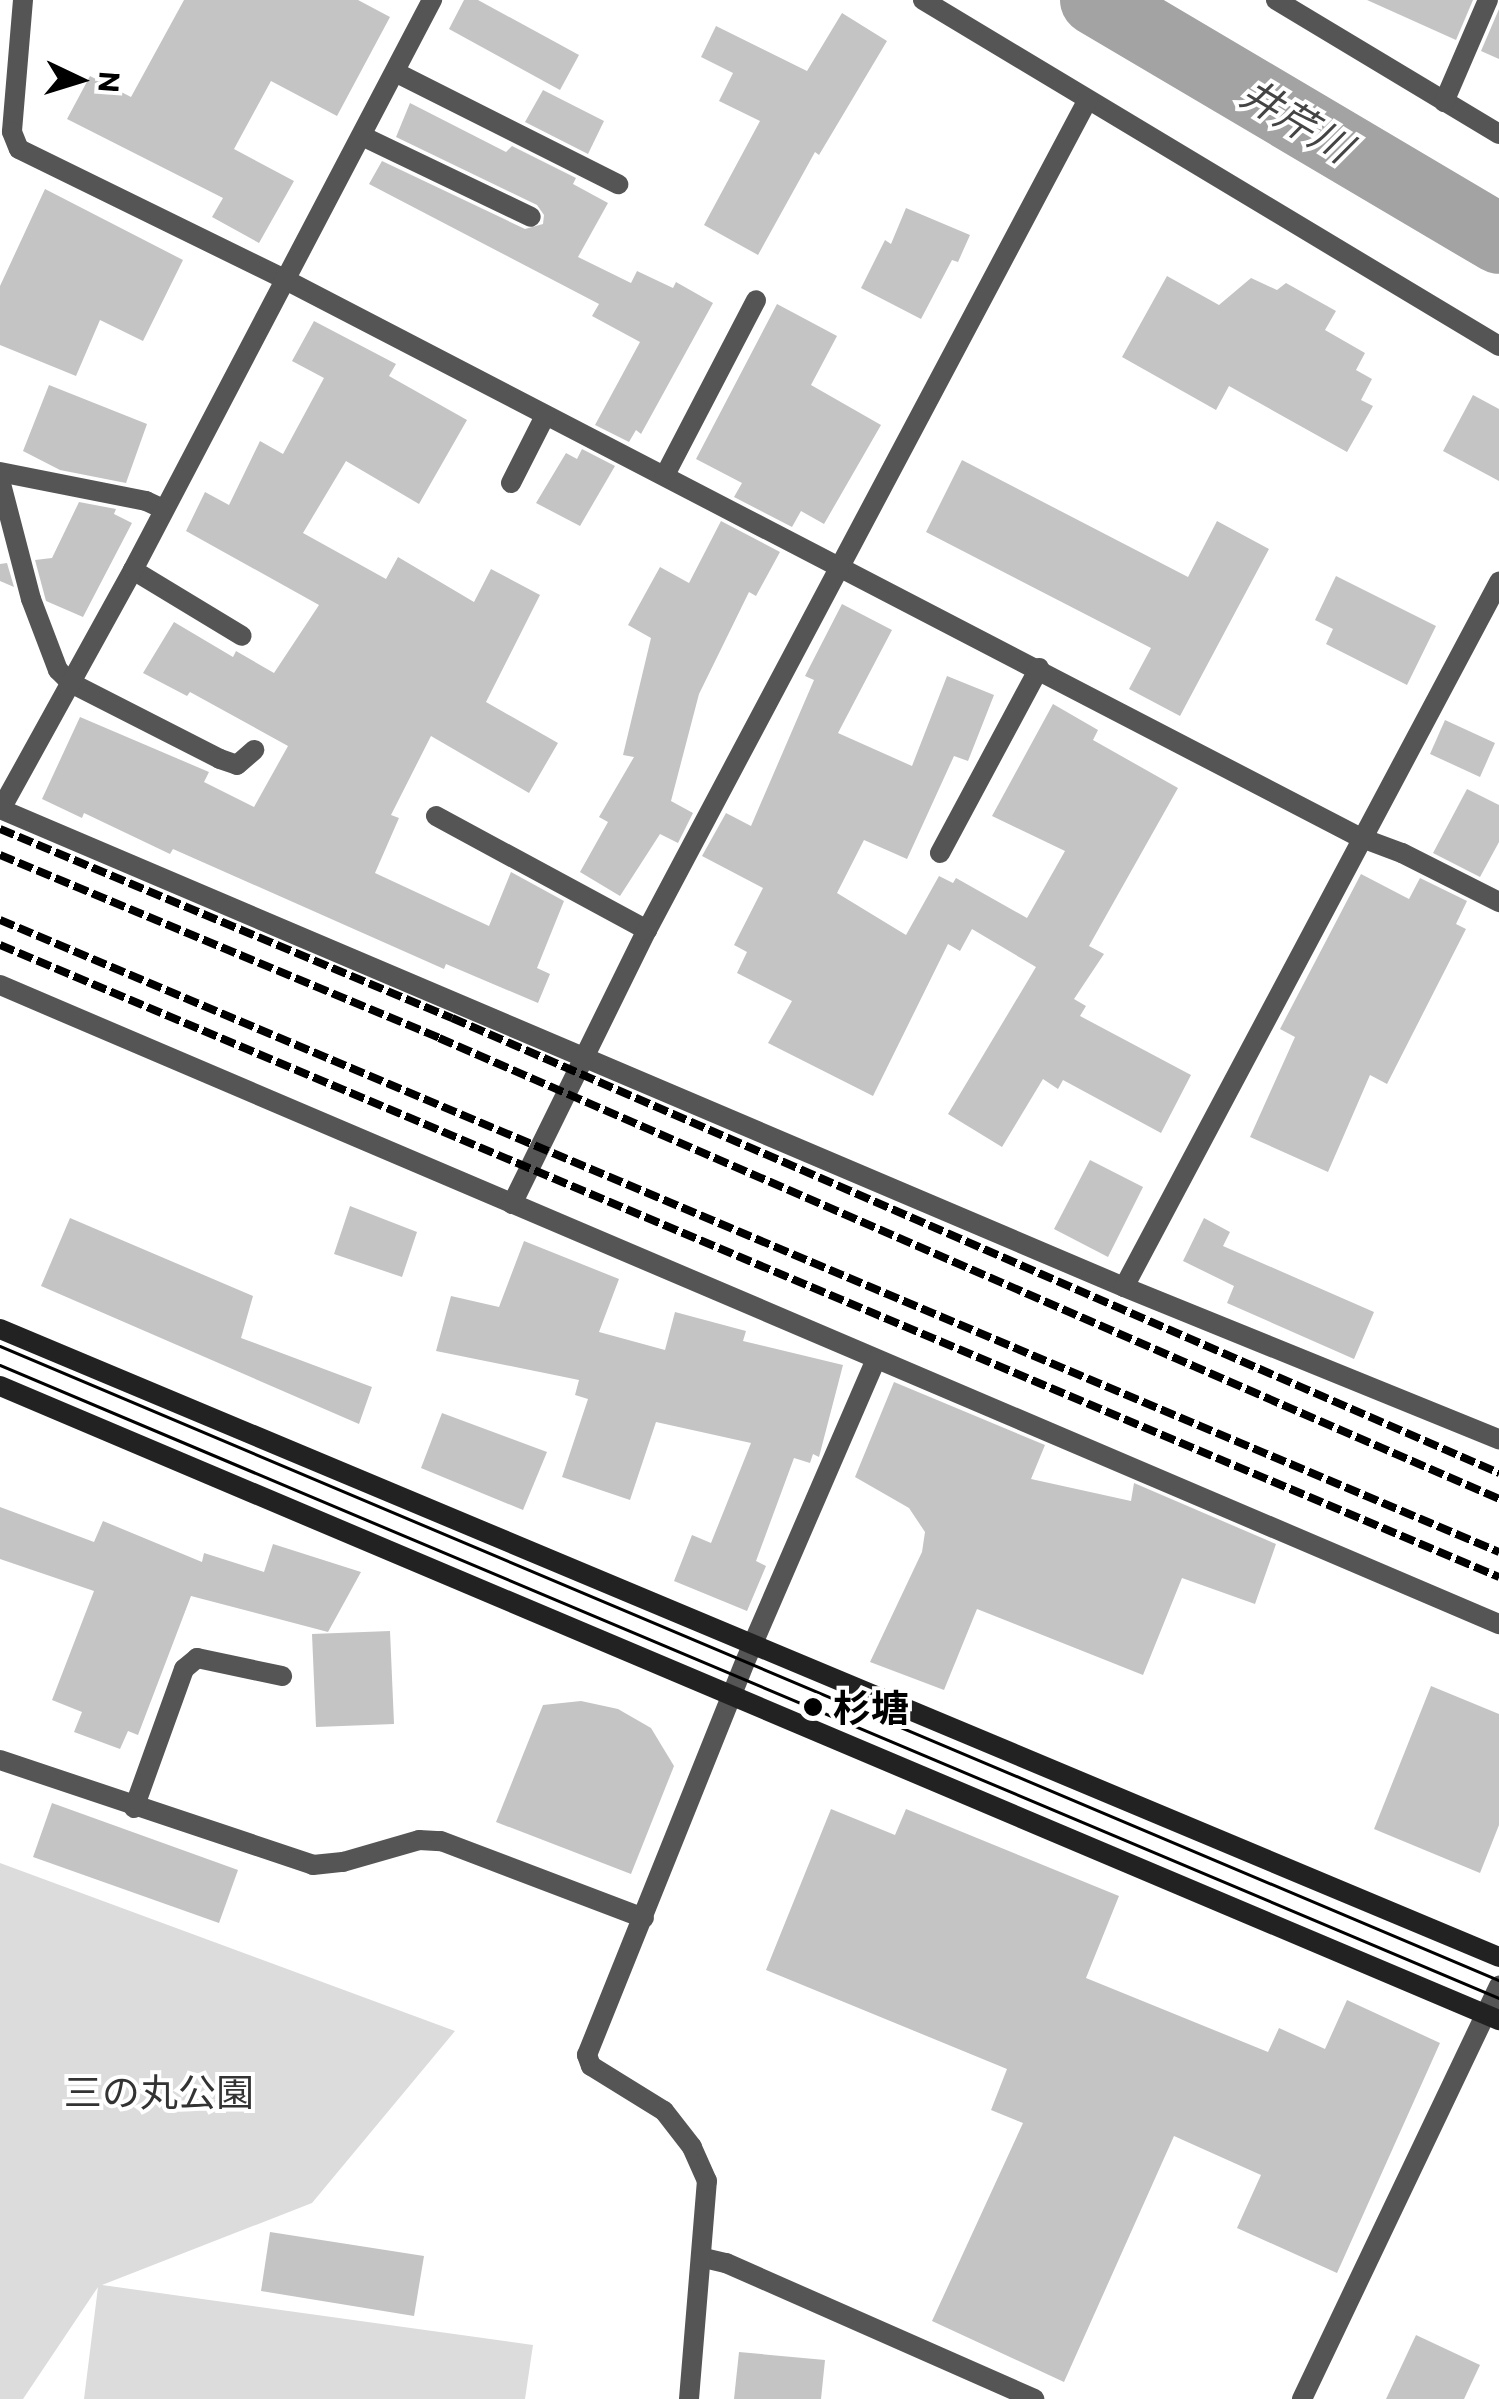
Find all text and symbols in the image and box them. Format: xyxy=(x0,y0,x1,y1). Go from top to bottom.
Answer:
north arrow xyxy=(30,30,130,130)
water label: 井芹川 xyxy=(1233,68,1361,170)
text: N xyxy=(92,70,128,94)
place label: 杉塘 xyxy=(833,1684,909,1730)
marker: 杉塘 xyxy=(802,1696,824,1718)
park label: 三の丸公園 xyxy=(64,2068,254,2114)

